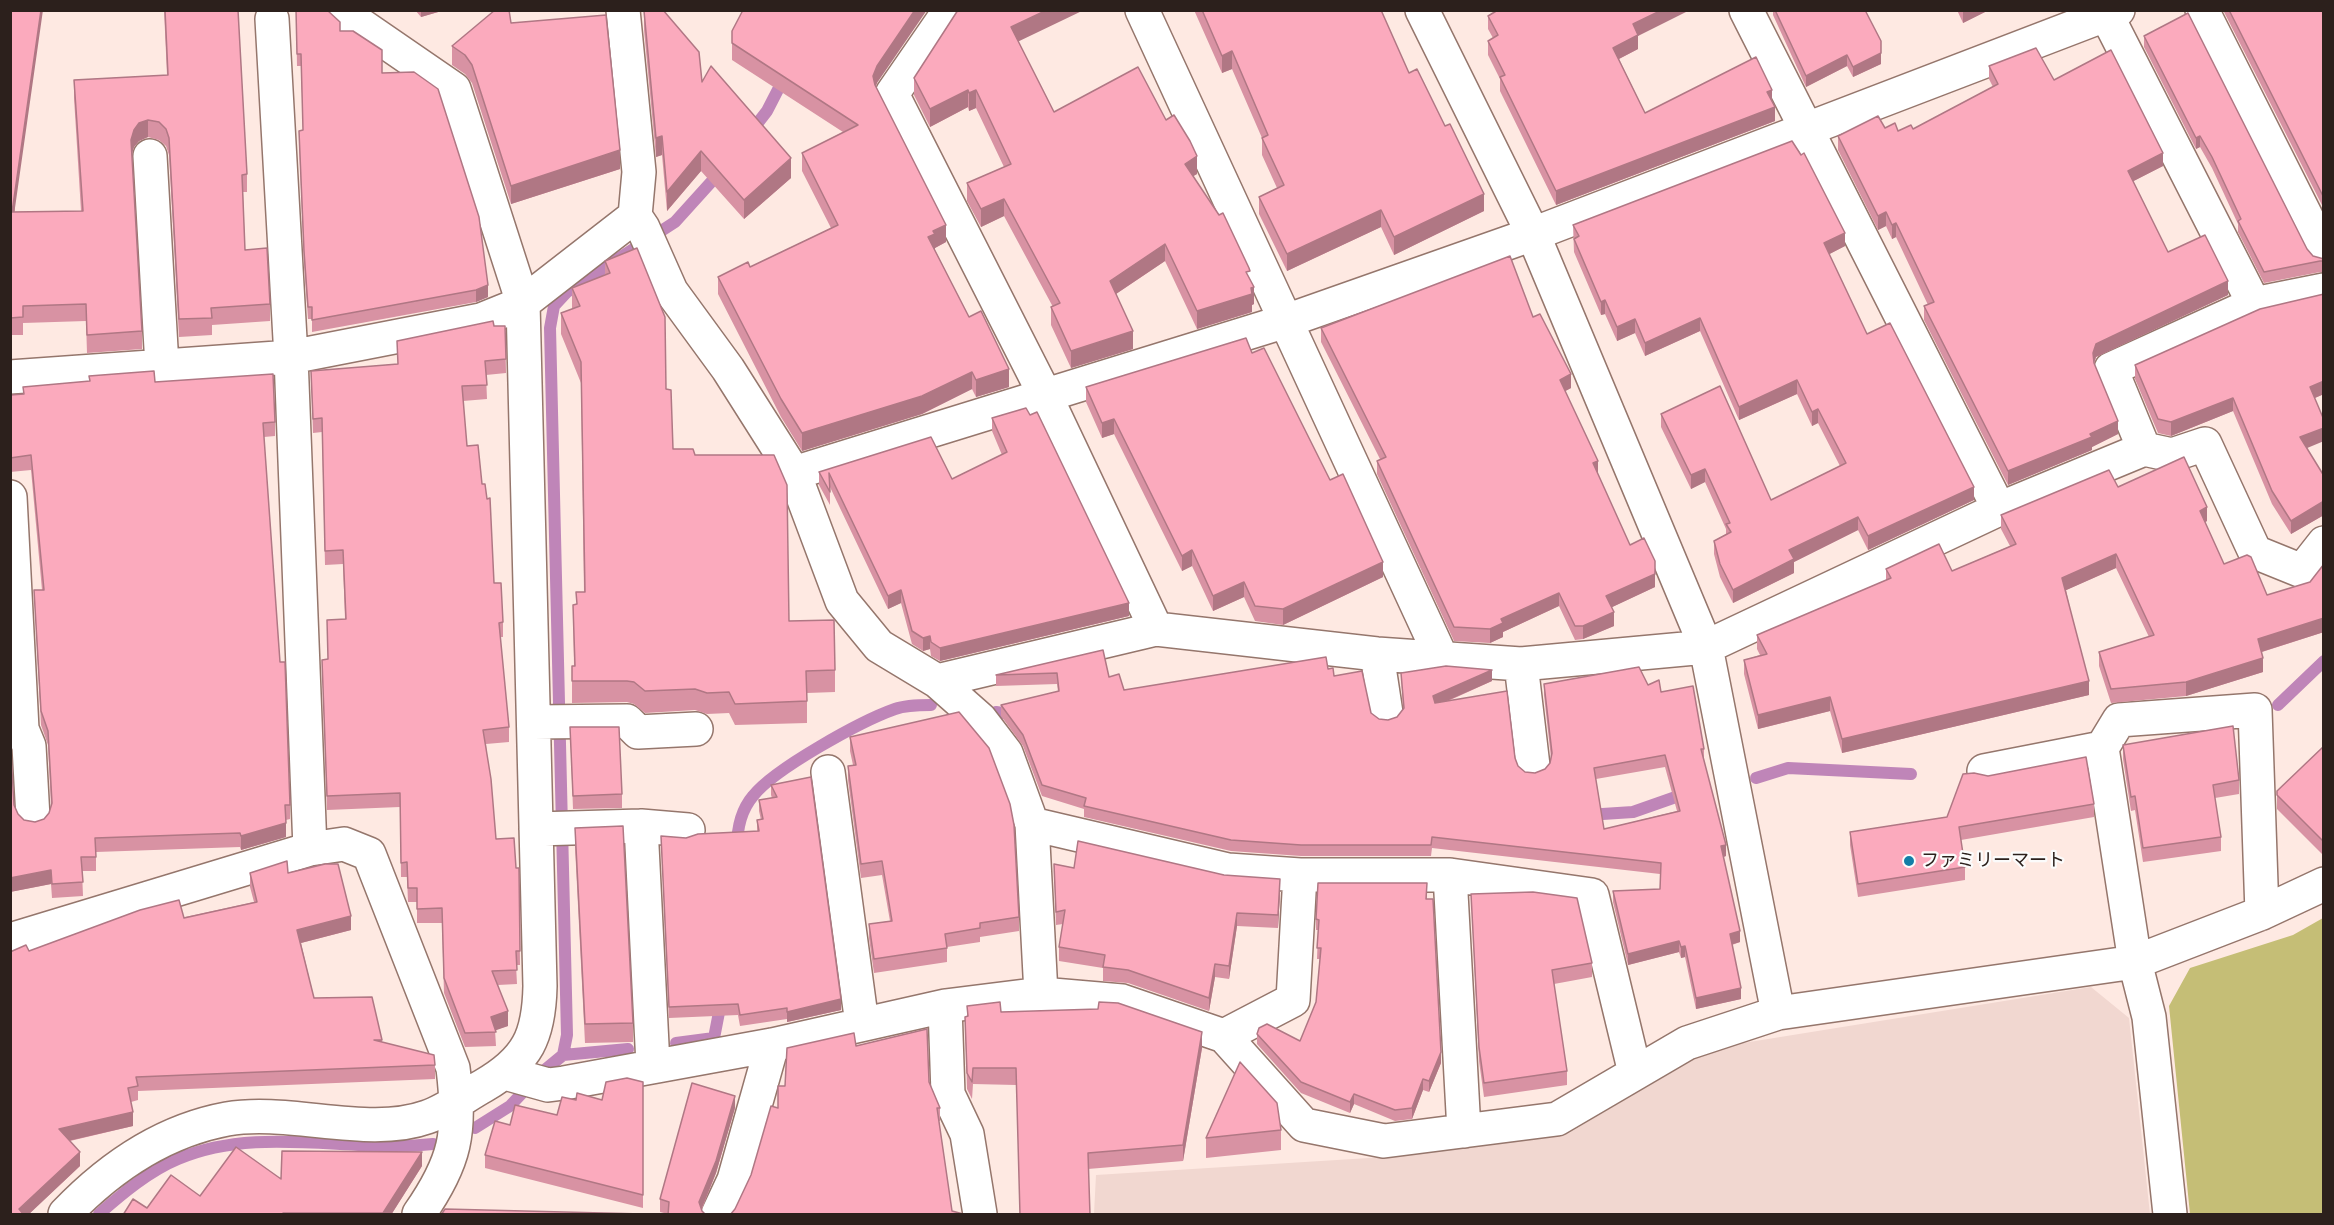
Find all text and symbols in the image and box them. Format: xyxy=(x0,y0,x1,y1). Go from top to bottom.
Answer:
place label: ファミリーマート xyxy=(1921,850,2065,872)
marker: ファミリーマート xyxy=(1902,854,1916,868)

